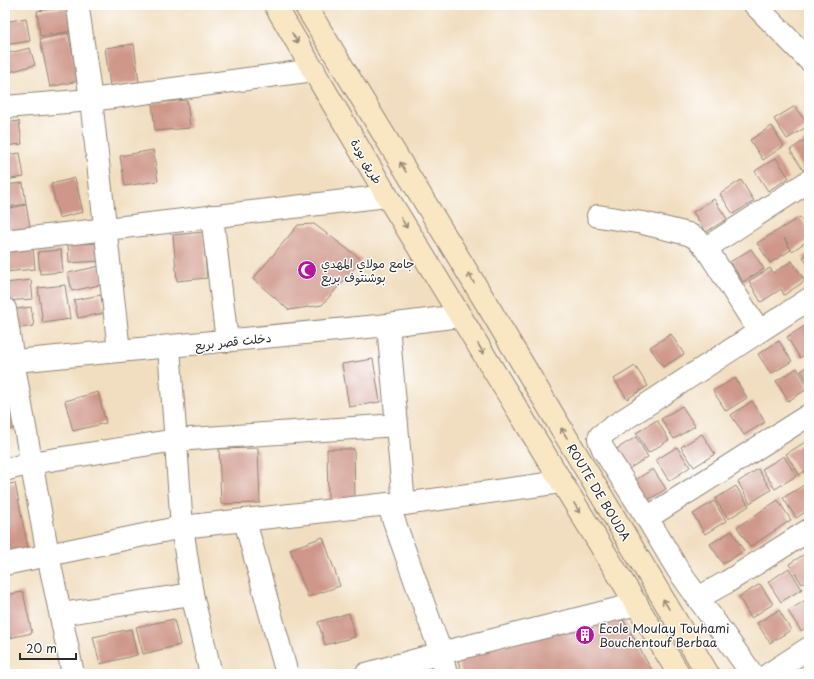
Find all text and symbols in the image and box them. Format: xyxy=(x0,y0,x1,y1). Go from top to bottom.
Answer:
one-way arrow xyxy=(292,32,300,44)
street label: طريق بودة xyxy=(347,135,387,187)
one-way arrow xyxy=(399,161,408,172)
one-way arrow xyxy=(400,217,408,229)
place label: جامع مولاي المهدي بوشنتوف بربع xyxy=(321,254,415,287)
mosque icon: جامع مولاي المهدي بوشنتوف بربع xyxy=(296,259,318,281)
one-way arrow xyxy=(466,272,474,284)
street label: دخلت قصر بربع xyxy=(194,328,272,355)
one-way arrow xyxy=(477,343,485,355)
one-way arrow xyxy=(559,427,567,439)
street label: ROUTE DE BOUDA xyxy=(563,440,635,544)
one-way arrow xyxy=(573,502,581,513)
one-way arrow xyxy=(662,598,670,610)
place label: Ecole Moulay Touhami Bouchentouf Berbaa xyxy=(599,619,729,651)
building icon: Ecole Moulay Touhami Bouchentouf Berbaa xyxy=(574,624,596,646)
scale bar xyxy=(20,635,76,661)
text: 20 m xyxy=(26,639,57,657)

